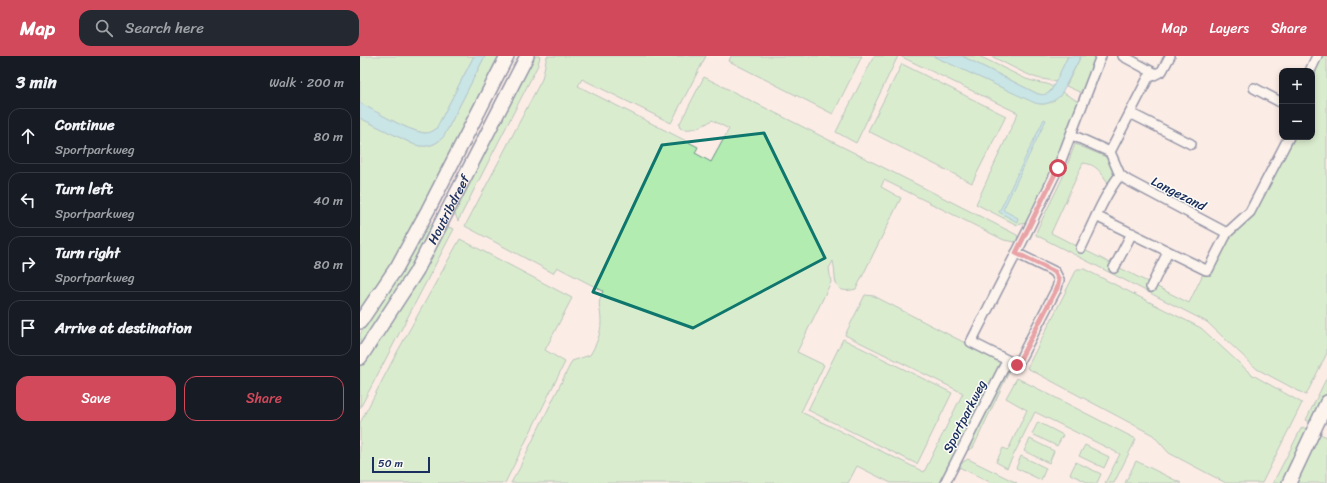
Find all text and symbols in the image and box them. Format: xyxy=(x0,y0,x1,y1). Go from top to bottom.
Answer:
search box xyxy=(79,10,359,46)
text: Map xyxy=(20,12,55,45)
text: Search here xyxy=(125,15,204,41)
text: Map xyxy=(1162,16,1187,41)
text: Layers xyxy=(1209,16,1249,41)
text: Share xyxy=(1271,16,1307,41)
icon: search xyxy=(93,17,115,39)
text: 3 min xyxy=(16,67,57,97)
map controls xyxy=(1279,68,1315,140)
button: + xyxy=(1279,68,1315,104)
text: Walk · 200 m xyxy=(269,71,344,94)
button: − xyxy=(1279,104,1315,140)
text: Continue xyxy=(55,112,115,138)
icon: ahead xyxy=(17,125,39,147)
text: 80 m xyxy=(314,125,343,148)
text: Sportparkweg xyxy=(55,138,135,161)
route start xyxy=(1049,159,1067,177)
street label: Houtribdreef xyxy=(421,170,477,249)
street label: Langezand xyxy=(1147,170,1211,218)
text: Turn left xyxy=(55,176,113,202)
icon: left xyxy=(17,189,39,211)
text: 40 m xyxy=(313,189,343,212)
text: Sportparkweg xyxy=(55,202,135,225)
text: Turn right xyxy=(55,240,120,266)
icon: right xyxy=(17,253,39,275)
text: 80 m xyxy=(314,253,343,276)
text: Sportparkweg xyxy=(55,266,135,289)
text: Arrive at destination xyxy=(55,315,192,341)
icon: arrive xyxy=(17,317,39,339)
route end xyxy=(1008,356,1026,374)
street label: Sportparkweg xyxy=(936,375,993,457)
button: Save xyxy=(16,376,176,421)
button: Share xyxy=(184,376,344,421)
text: 50 m xyxy=(378,454,403,473)
scale bar xyxy=(372,455,430,474)

